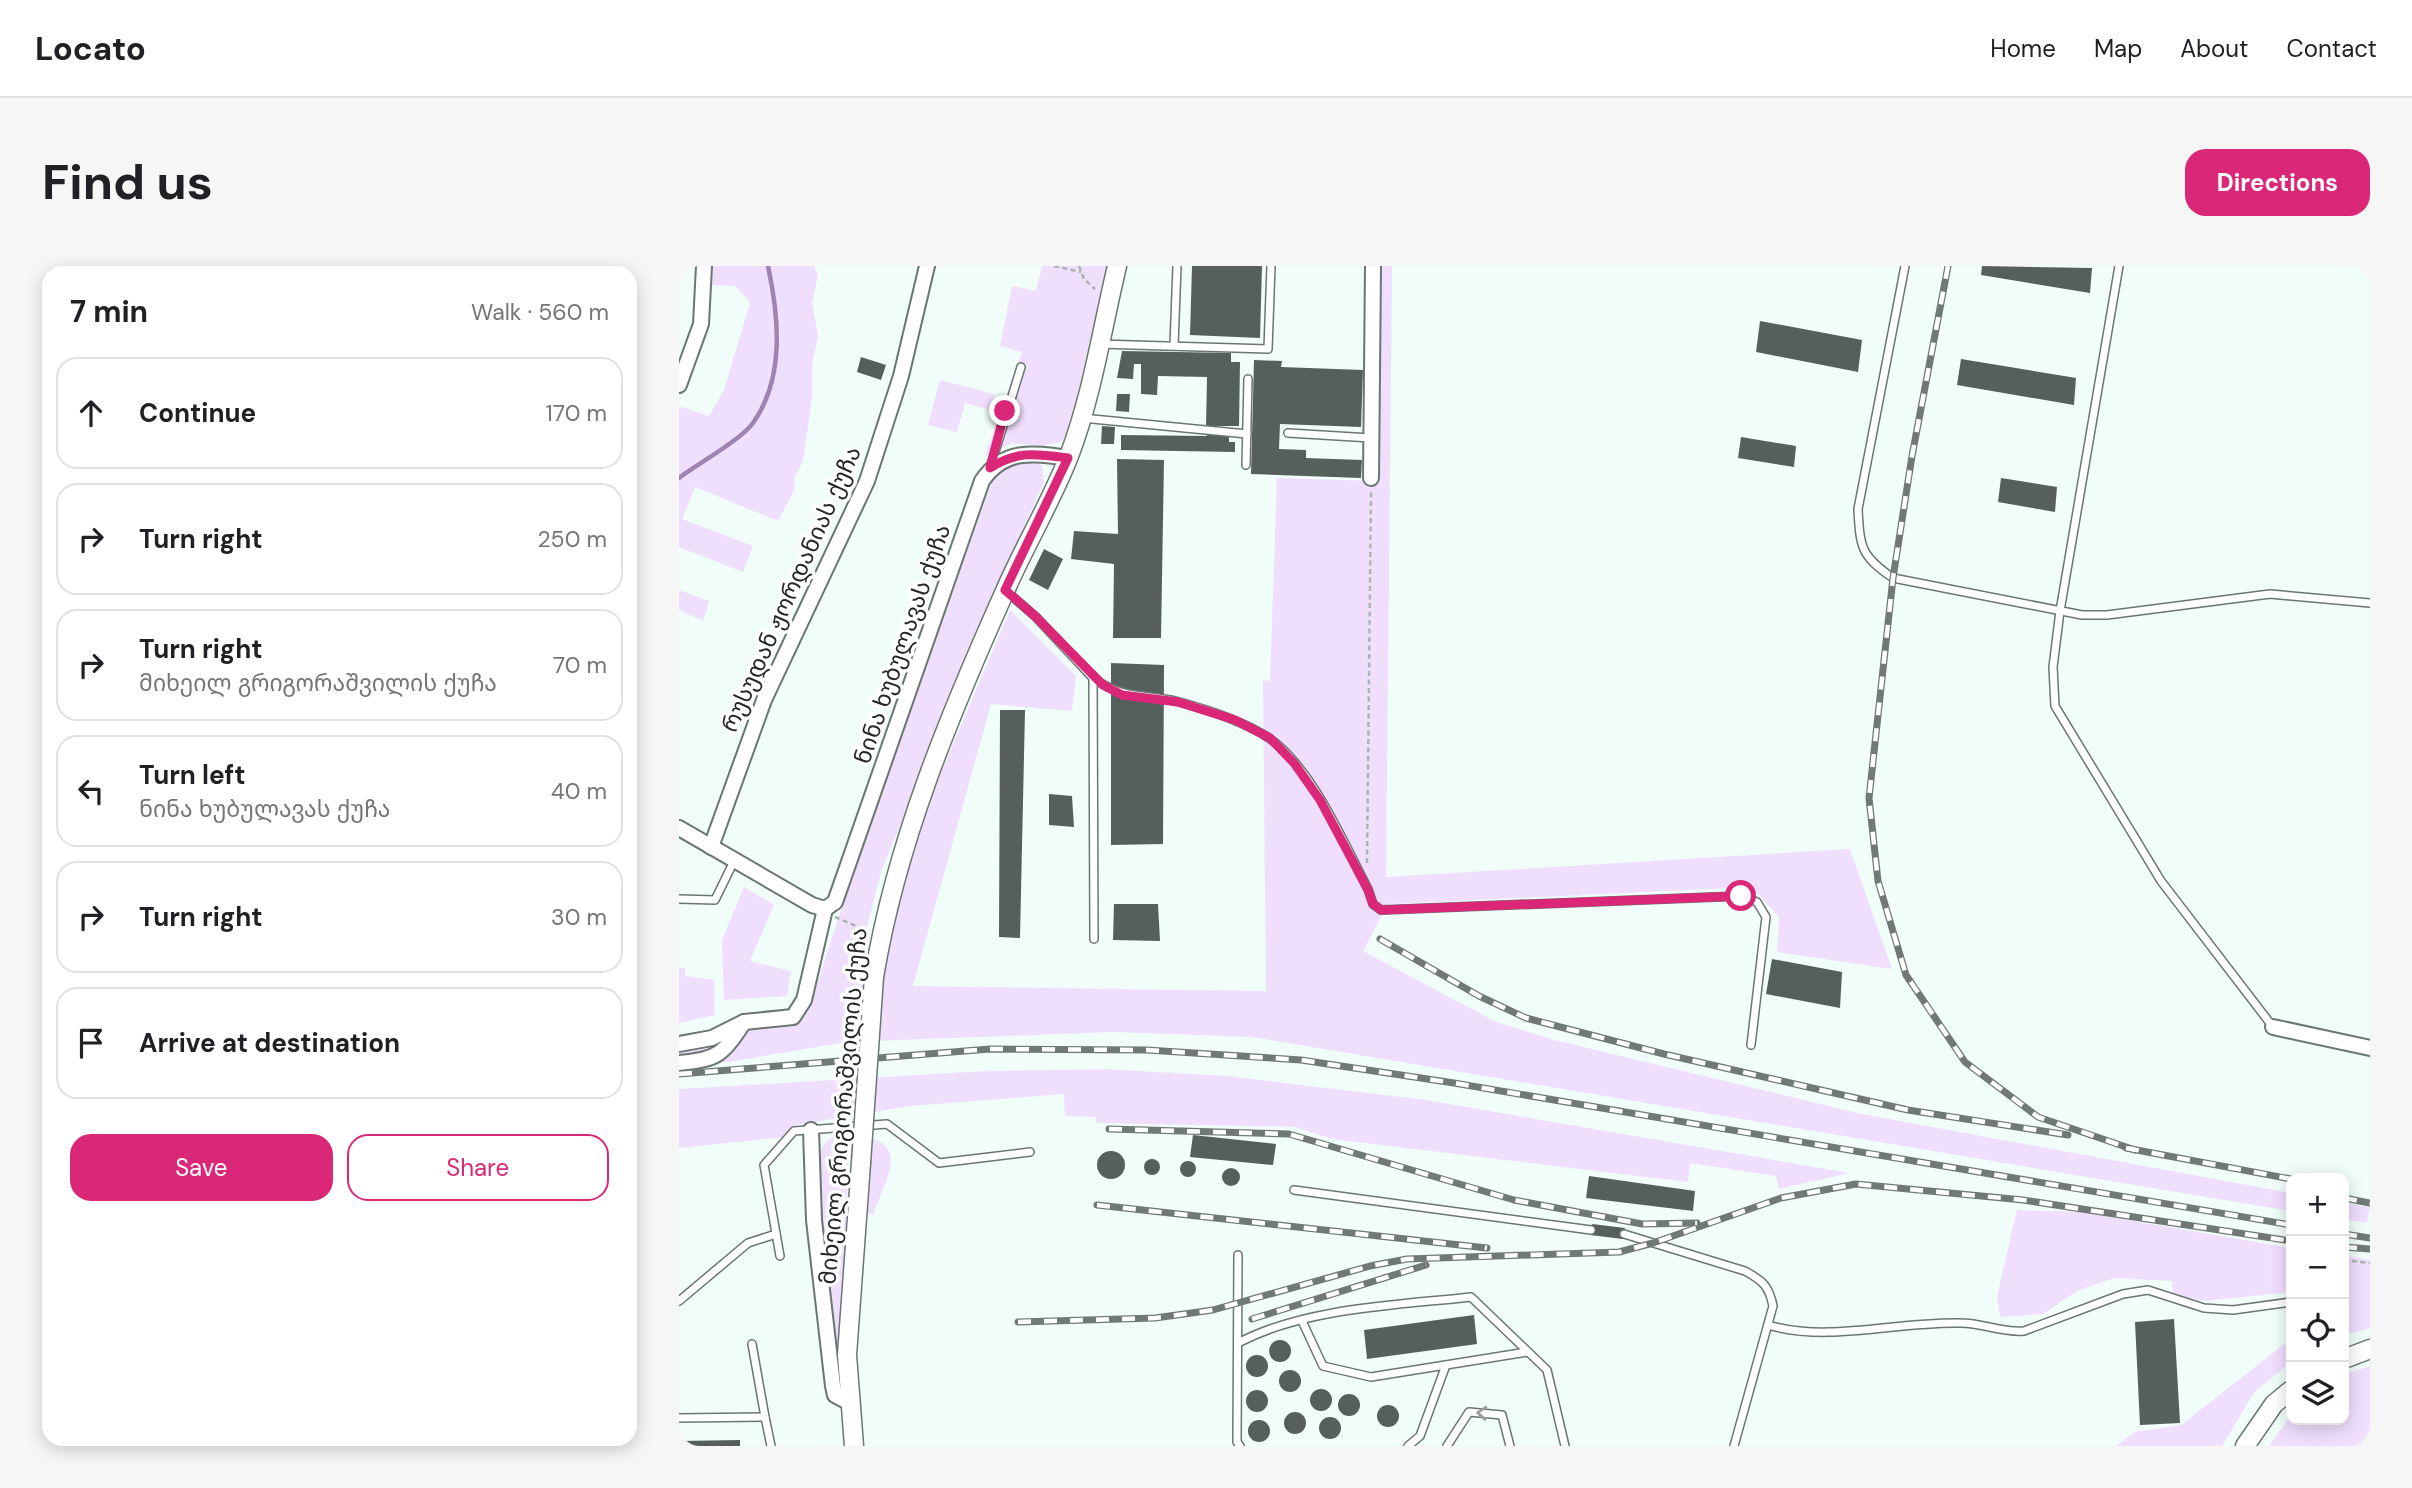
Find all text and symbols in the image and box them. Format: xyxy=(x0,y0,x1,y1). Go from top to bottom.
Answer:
text: Locato xyxy=(35,27,146,70)
text: Home xyxy=(1990,33,2056,64)
text: Map xyxy=(2094,33,2142,64)
text: About xyxy=(2180,33,2249,64)
text: Contact xyxy=(2287,33,2377,64)
button: Directions xyxy=(2185,149,2370,216)
text: Find us xyxy=(42,150,213,214)
text: 7 min xyxy=(70,292,148,331)
text: Walk · 560 m xyxy=(471,297,609,327)
icon: ahead xyxy=(72,394,110,432)
route end xyxy=(989,395,1020,426)
text: Continue xyxy=(139,396,256,430)
text: 170 m xyxy=(546,398,607,428)
street label: რუსუდან ჟორდანიას ქუჩა xyxy=(714,441,868,737)
icon: right xyxy=(72,520,110,558)
street label: ნინა ხუბულავას ქუჩა xyxy=(847,520,957,768)
text: Turn right xyxy=(139,522,263,556)
text: 250 m xyxy=(537,524,607,554)
text: Turn right xyxy=(139,632,263,666)
icon: right xyxy=(72,646,110,684)
text: 70 m xyxy=(553,650,607,680)
text: მიხეილ გრიგორაშვილის ქუჩა xyxy=(139,668,497,698)
text: Turn left xyxy=(139,758,246,792)
icon: left xyxy=(72,772,110,810)
text: 40 m xyxy=(551,776,607,806)
text: ნინა ხუბულავას ქუჩა xyxy=(139,794,390,824)
route start xyxy=(1725,880,1756,911)
icon: right xyxy=(72,898,110,936)
text: Turn right xyxy=(139,900,263,934)
text: 30 m xyxy=(551,902,607,932)
street label: მიხეილ გრიგორაშვილის ქუჩა xyxy=(812,926,874,1286)
icon: arrive xyxy=(72,1024,110,1062)
text: Arrive at destination xyxy=(139,1026,400,1060)
button: Save xyxy=(70,1134,333,1201)
button: Share xyxy=(347,1134,609,1201)
map controls xyxy=(2286,1173,2349,1425)
button: + xyxy=(2286,1173,2349,1236)
button: − xyxy=(2286,1236,2349,1299)
button: locate xyxy=(2286,1299,2349,1362)
button: layers xyxy=(2286,1362,2349,1425)
one-way arrow xyxy=(1476,1406,1487,1421)

